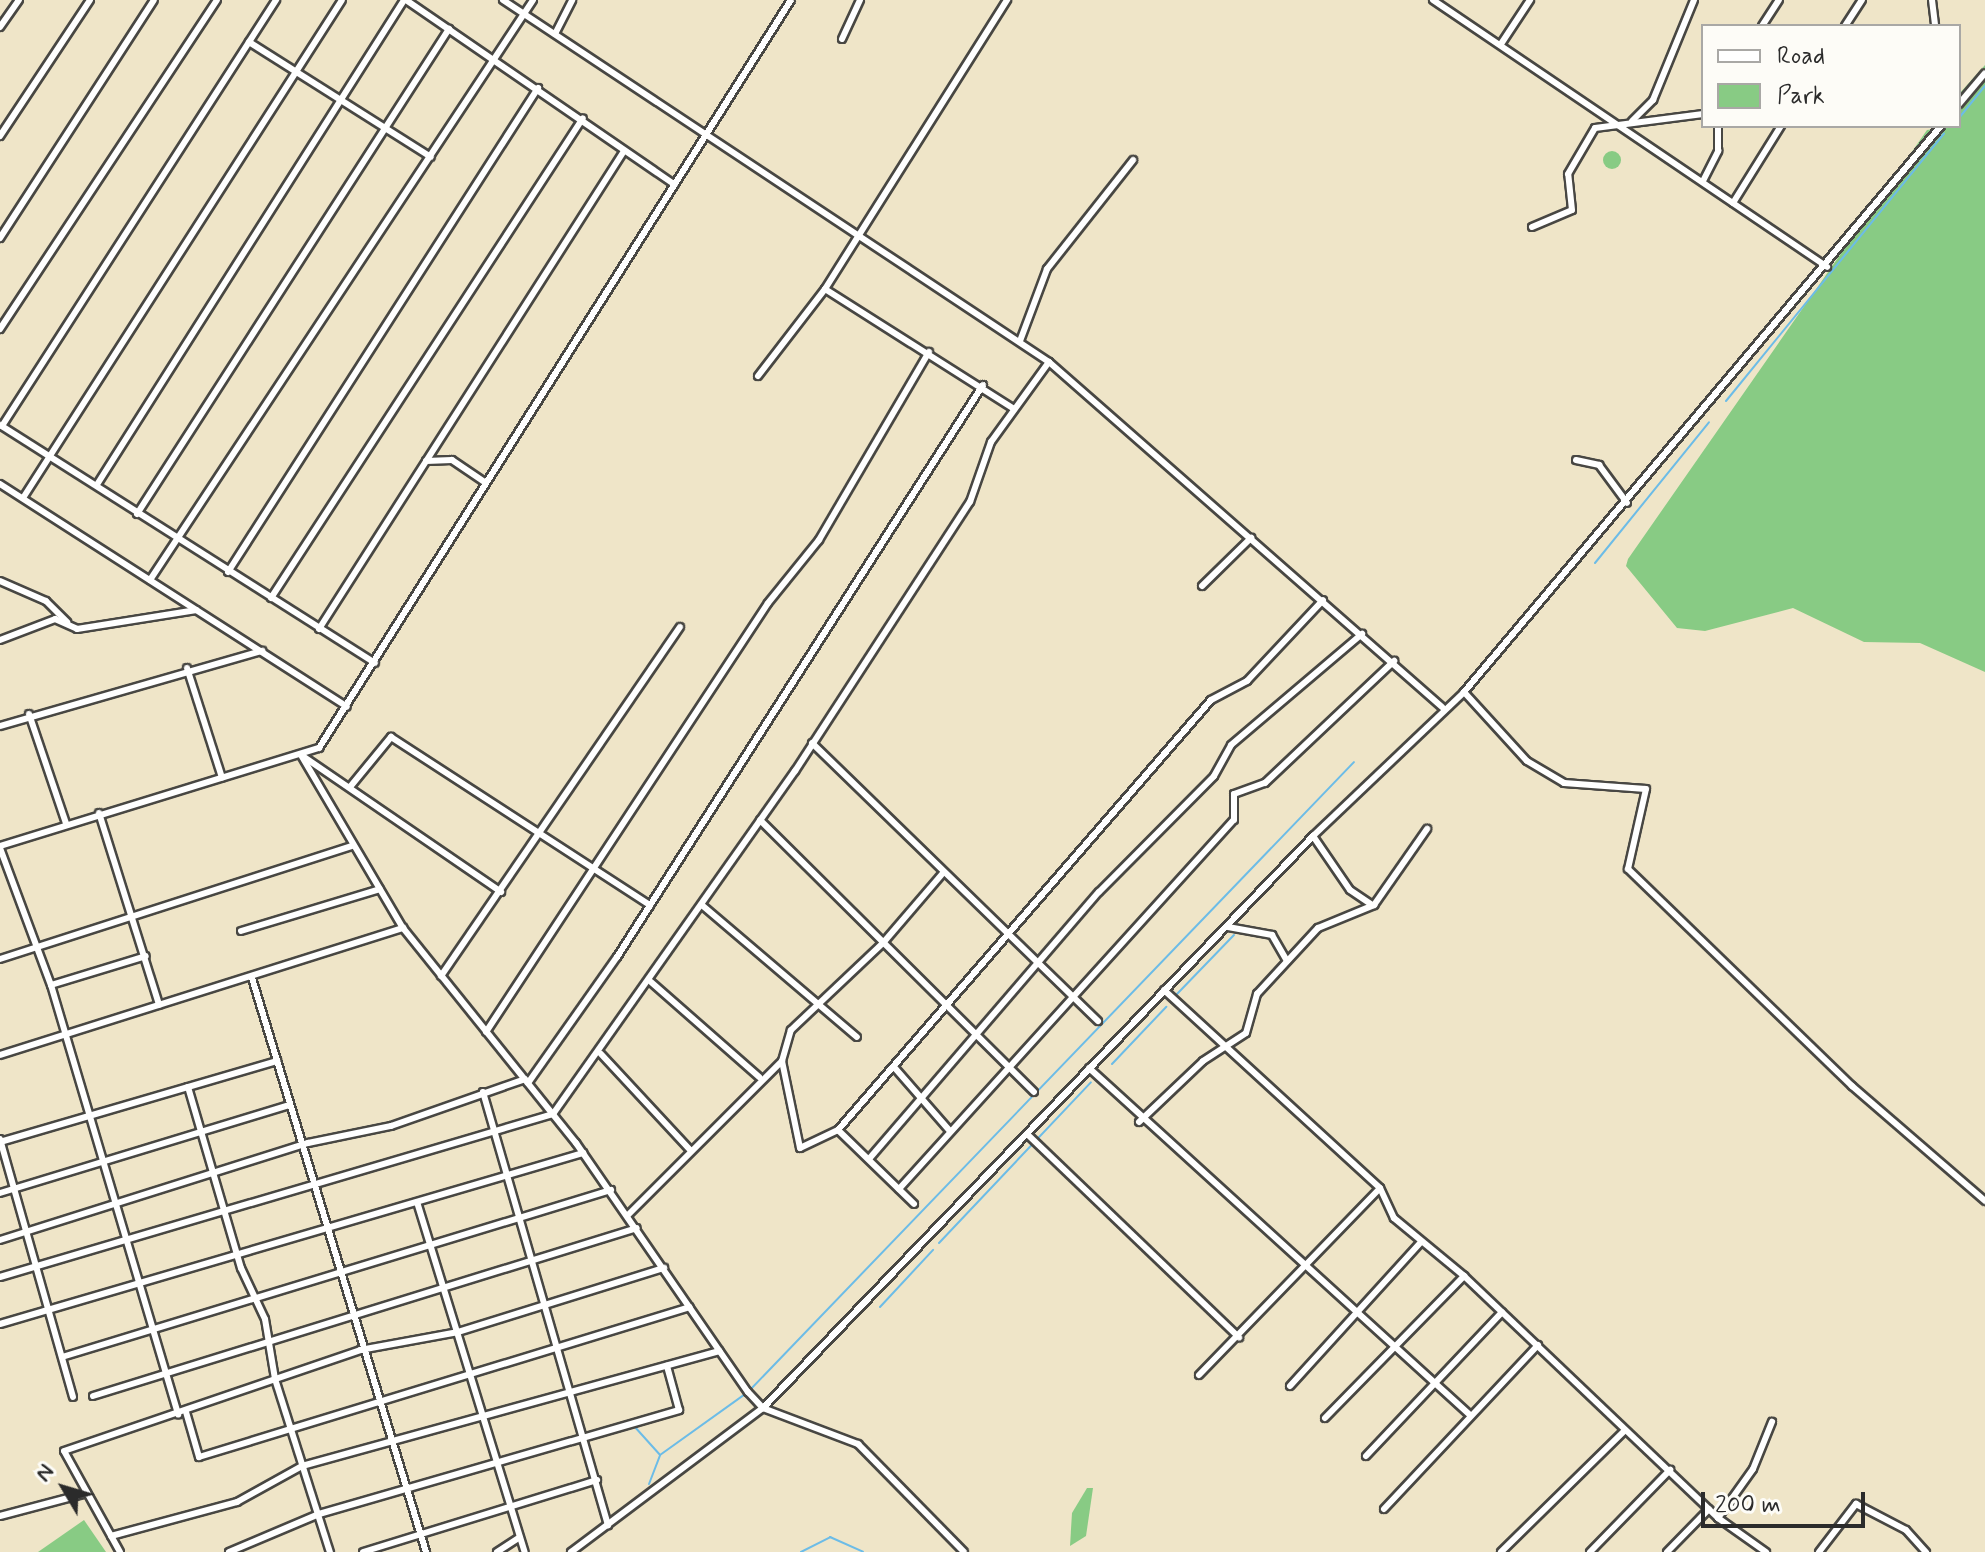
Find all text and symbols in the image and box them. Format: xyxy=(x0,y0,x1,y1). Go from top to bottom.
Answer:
legend xyxy=(1701,24,1961,128)
text: Road xyxy=(1777,41,1825,72)
text: Park xyxy=(1777,81,1825,112)
north arrow xyxy=(24,1448,104,1528)
text: N xyxy=(30,1459,61,1488)
scale bar xyxy=(1705,1476,1869,1526)
text: 200 m xyxy=(1715,1490,1781,1521)

